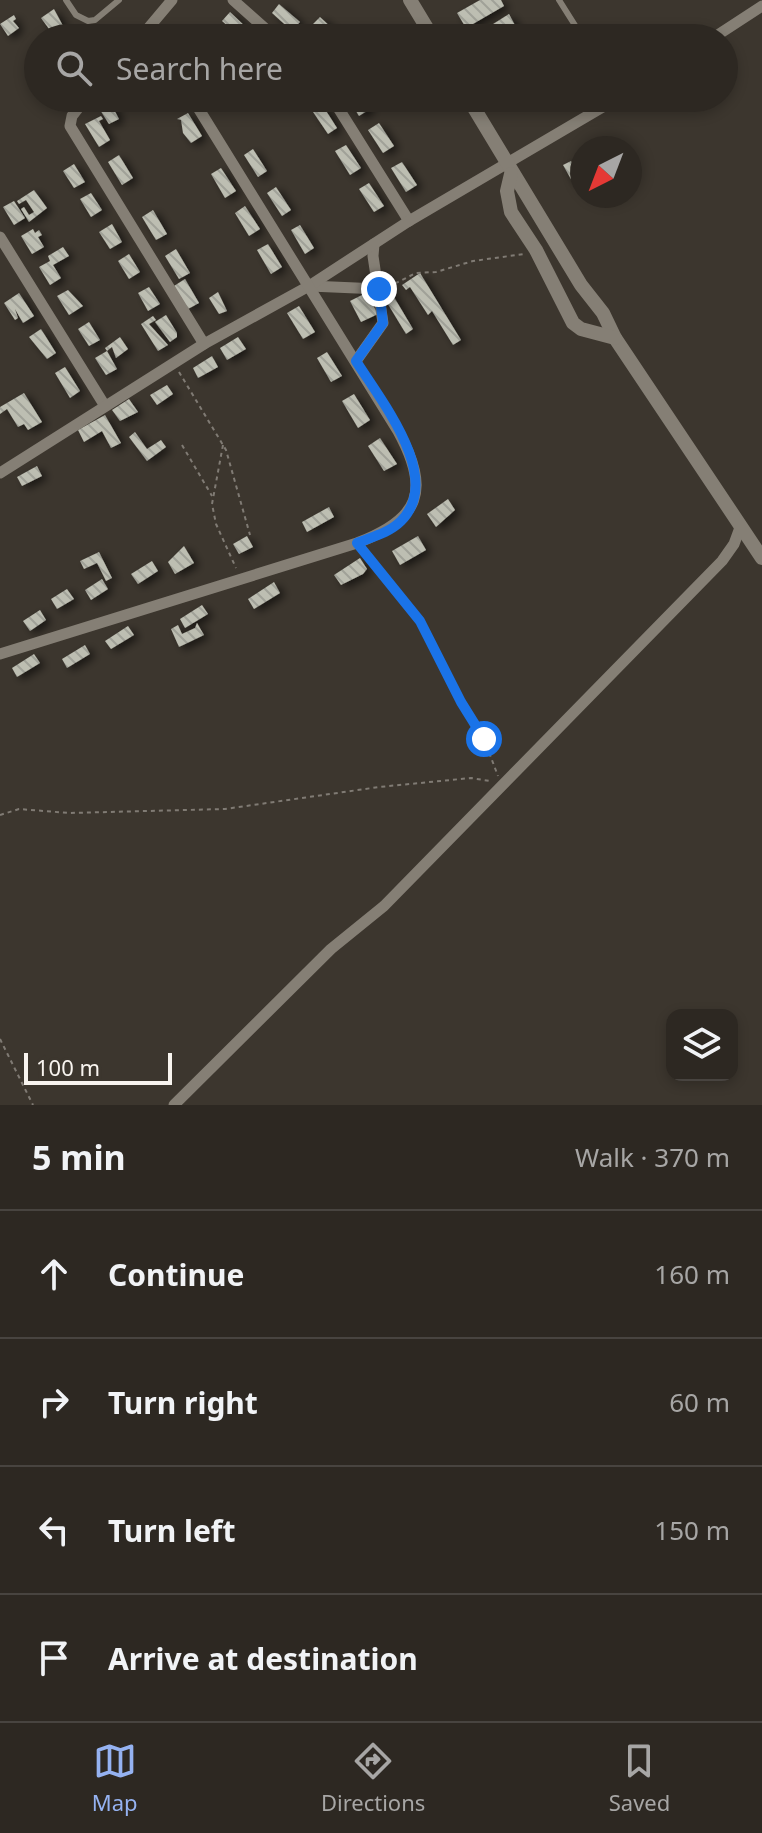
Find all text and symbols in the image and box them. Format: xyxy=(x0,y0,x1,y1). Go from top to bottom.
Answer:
search box xyxy=(24,24,738,112)
icon: search xyxy=(52,46,96,90)
text: Search here xyxy=(116,48,283,89)
north arrow xyxy=(570,136,642,208)
route end xyxy=(361,271,397,307)
route start xyxy=(466,721,502,757)
map controls xyxy=(666,1009,738,1081)
button: layers xyxy=(666,1009,738,1081)
scale bar xyxy=(24,1049,172,1085)
text: 100 m xyxy=(36,1052,100,1082)
text: 5 min xyxy=(32,1134,126,1180)
text: Walk · 370 m xyxy=(575,1139,730,1175)
icon: ahead xyxy=(32,1252,76,1296)
text: Continue xyxy=(108,1254,244,1295)
text: 160 m xyxy=(654,1256,730,1292)
icon: right xyxy=(32,1380,76,1424)
text: Turn right xyxy=(108,1382,258,1423)
text: 60 m xyxy=(669,1384,730,1420)
icon: left xyxy=(32,1508,76,1552)
text: Turn left xyxy=(108,1510,236,1551)
text: 150 m xyxy=(654,1512,730,1548)
icon: arrive xyxy=(32,1636,76,1680)
text: Arrive at destination xyxy=(108,1638,418,1679)
tab: Map xyxy=(92,1739,138,1817)
tab: Directions xyxy=(321,1739,425,1817)
tab: Saved xyxy=(609,1739,670,1817)

